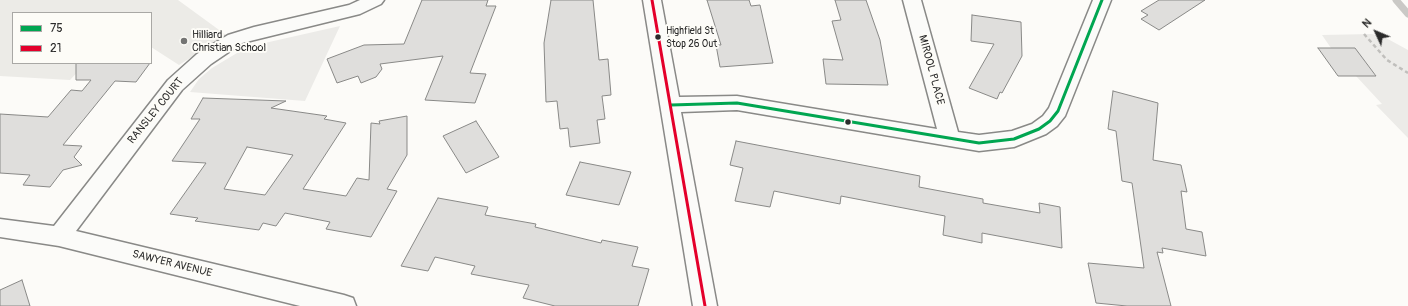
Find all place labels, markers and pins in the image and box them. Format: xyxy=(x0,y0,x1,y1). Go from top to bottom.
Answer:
place label: Highfield St Stop 26 Out xyxy=(666,25,717,48)
place label: Hilliard Christian School xyxy=(192,28,266,54)
marker: Highfield St Stop 26 Out xyxy=(653,32,663,42)
marker: Hilliard Christian School xyxy=(179,36,189,46)
unlabelled marker xyxy=(843,117,853,127)

